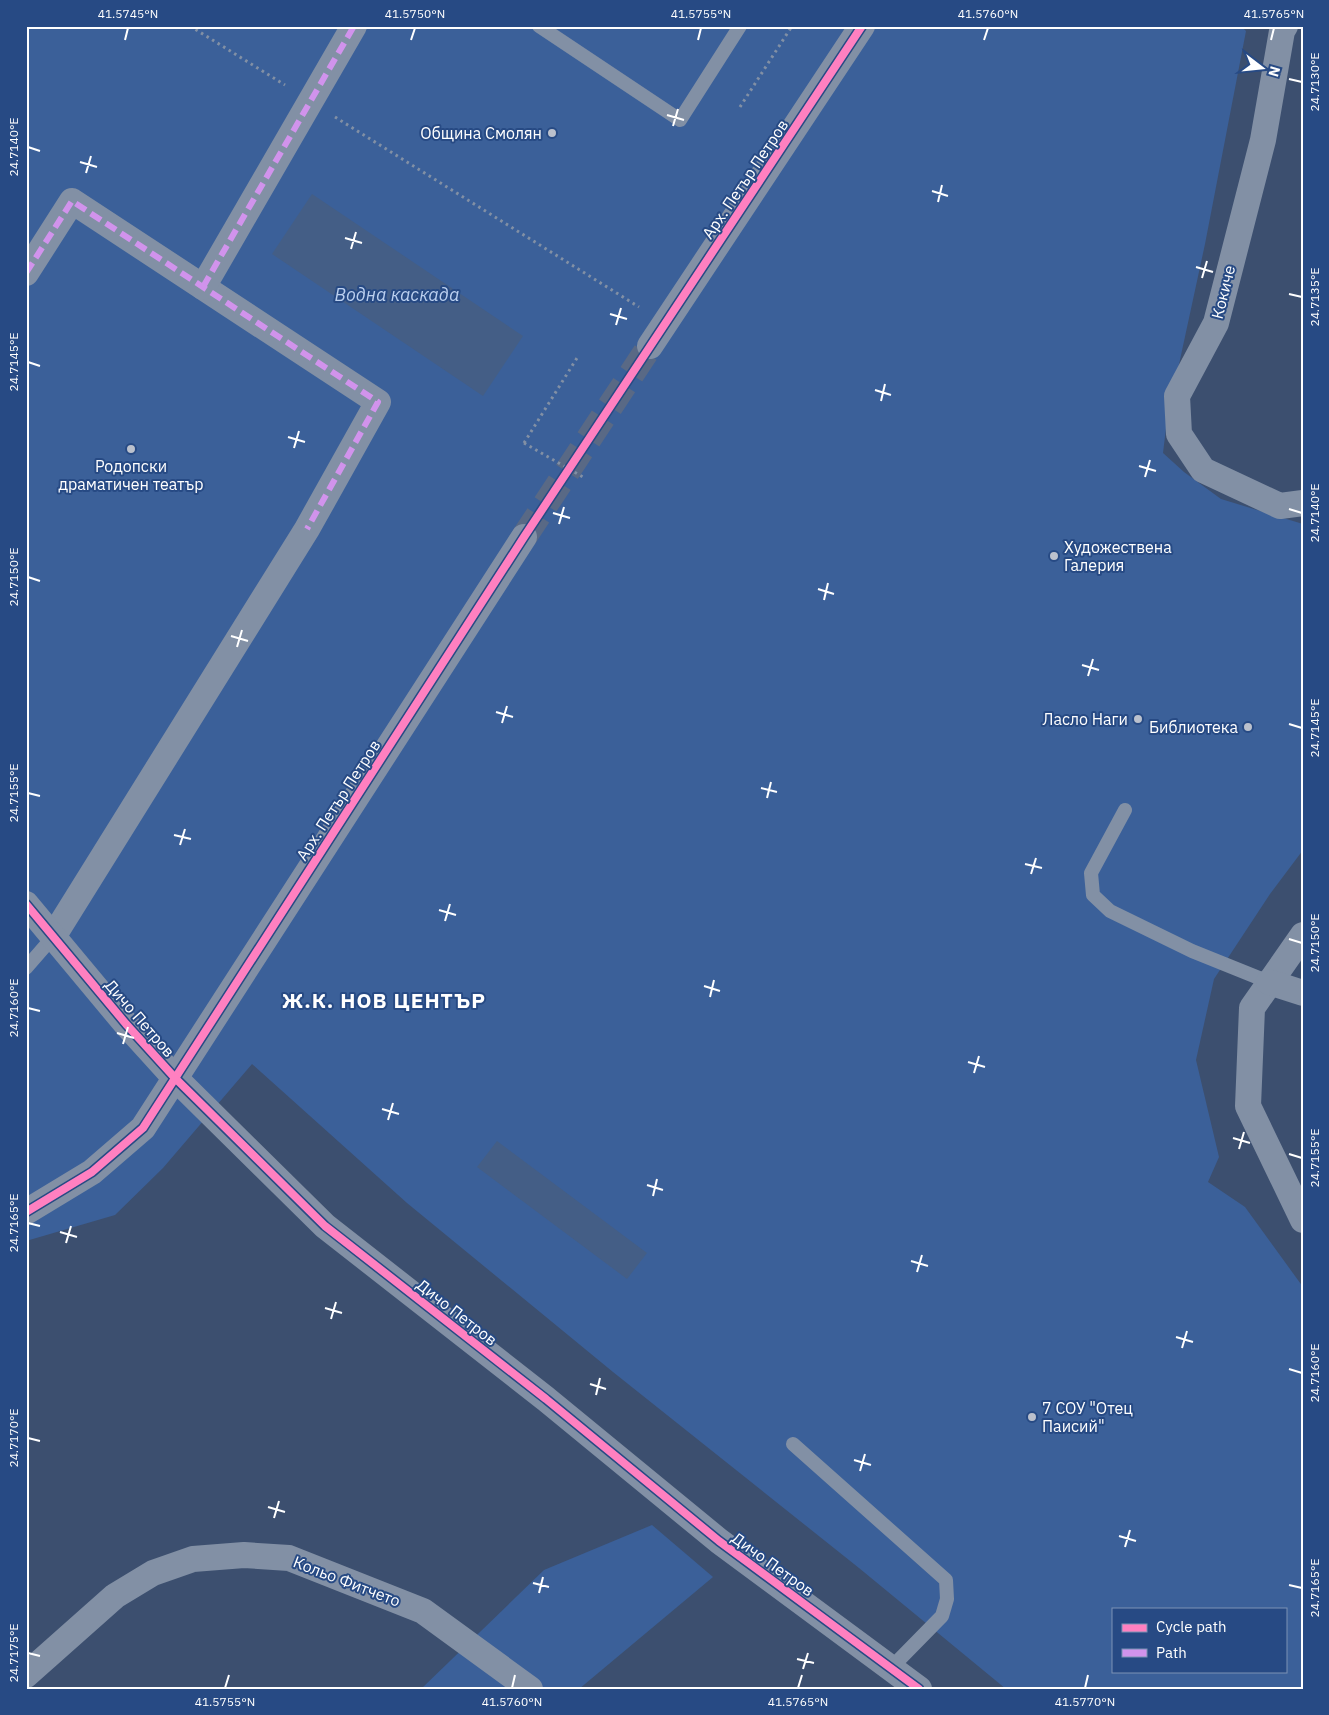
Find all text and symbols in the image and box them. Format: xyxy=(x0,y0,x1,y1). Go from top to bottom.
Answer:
text: 41.5745°N xyxy=(98,6,158,21)
text: 41.5750°N xyxy=(385,6,445,21)
text: 41.5755°N xyxy=(671,6,731,21)
text: 41.5760°N xyxy=(958,6,1018,21)
text: 41.5765°N xyxy=(1244,6,1304,21)
north arrow xyxy=(1236,42,1286,92)
text: 24.7130°E xyxy=(1307,52,1322,112)
text: N xyxy=(1264,64,1285,79)
street label: Арх. Петър Петров xyxy=(698,115,792,243)
text: 24.7140°E xyxy=(6,117,21,177)
place label: Община Смолян xyxy=(420,123,542,143)
marker: Община Смолян xyxy=(546,127,558,139)
street label: Кокиче xyxy=(1207,263,1239,321)
text: 24.7135°E xyxy=(1307,267,1322,327)
water label: Водна каскада xyxy=(335,283,459,306)
text: 24.7145°E xyxy=(6,332,21,392)
marker: Родопски драматичен театър xyxy=(125,443,137,455)
place label: Родопски драматичен театър xyxy=(58,456,204,494)
text: 24.7140°E xyxy=(1307,483,1322,543)
place label: Художествена Галерия xyxy=(1064,537,1172,575)
text: 24.7150°E xyxy=(6,547,21,607)
marker: Художествена Галерия xyxy=(1048,550,1060,562)
text: 24.7145°E xyxy=(1307,698,1322,758)
place label: Ласло Наги xyxy=(1042,709,1128,729)
marker: Ласло Наги xyxy=(1132,713,1144,725)
place label: Библиотека xyxy=(1149,717,1238,737)
marker: Библиотека xyxy=(1242,721,1254,733)
street label: Арх. Петър Петров xyxy=(292,736,384,864)
text: 24.7155°E xyxy=(6,763,21,823)
text: 24.7150°E xyxy=(1307,913,1322,973)
street label: Дичо Петров xyxy=(101,975,179,1061)
text: 24.7160°E xyxy=(6,978,21,1038)
district label: Ж.К. НОВ ЦЕНТЪР xyxy=(282,986,486,1014)
text: 24.7155°E xyxy=(1307,1128,1322,1188)
text: 24.7165°E xyxy=(6,1193,21,1253)
street label: Дичо Петров xyxy=(413,1274,501,1350)
text: 24.7160°E xyxy=(1307,1343,1322,1403)
place label: 7 СОУ "Отец Паисий" xyxy=(1042,1398,1133,1436)
text: 24.7170°E xyxy=(6,1408,21,1468)
marker: 7 СОУ "Отец Паисий" xyxy=(1026,1411,1038,1423)
street label: Дичо Петров xyxy=(728,1527,818,1601)
street label: Кольо Фитчето xyxy=(291,1551,403,1611)
text: 24.7165°E xyxy=(1307,1558,1322,1618)
legend xyxy=(1112,1608,1286,1672)
text: Cycle path xyxy=(1156,1617,1227,1636)
text: 24.7175°E xyxy=(6,1623,21,1683)
text: Path xyxy=(1156,1643,1187,1662)
text: 41.5755°N xyxy=(195,1694,255,1709)
text: 41.5760°N xyxy=(482,1694,542,1709)
text: 41.5765°N xyxy=(768,1694,828,1709)
text: 41.5770°N xyxy=(1055,1694,1115,1709)

